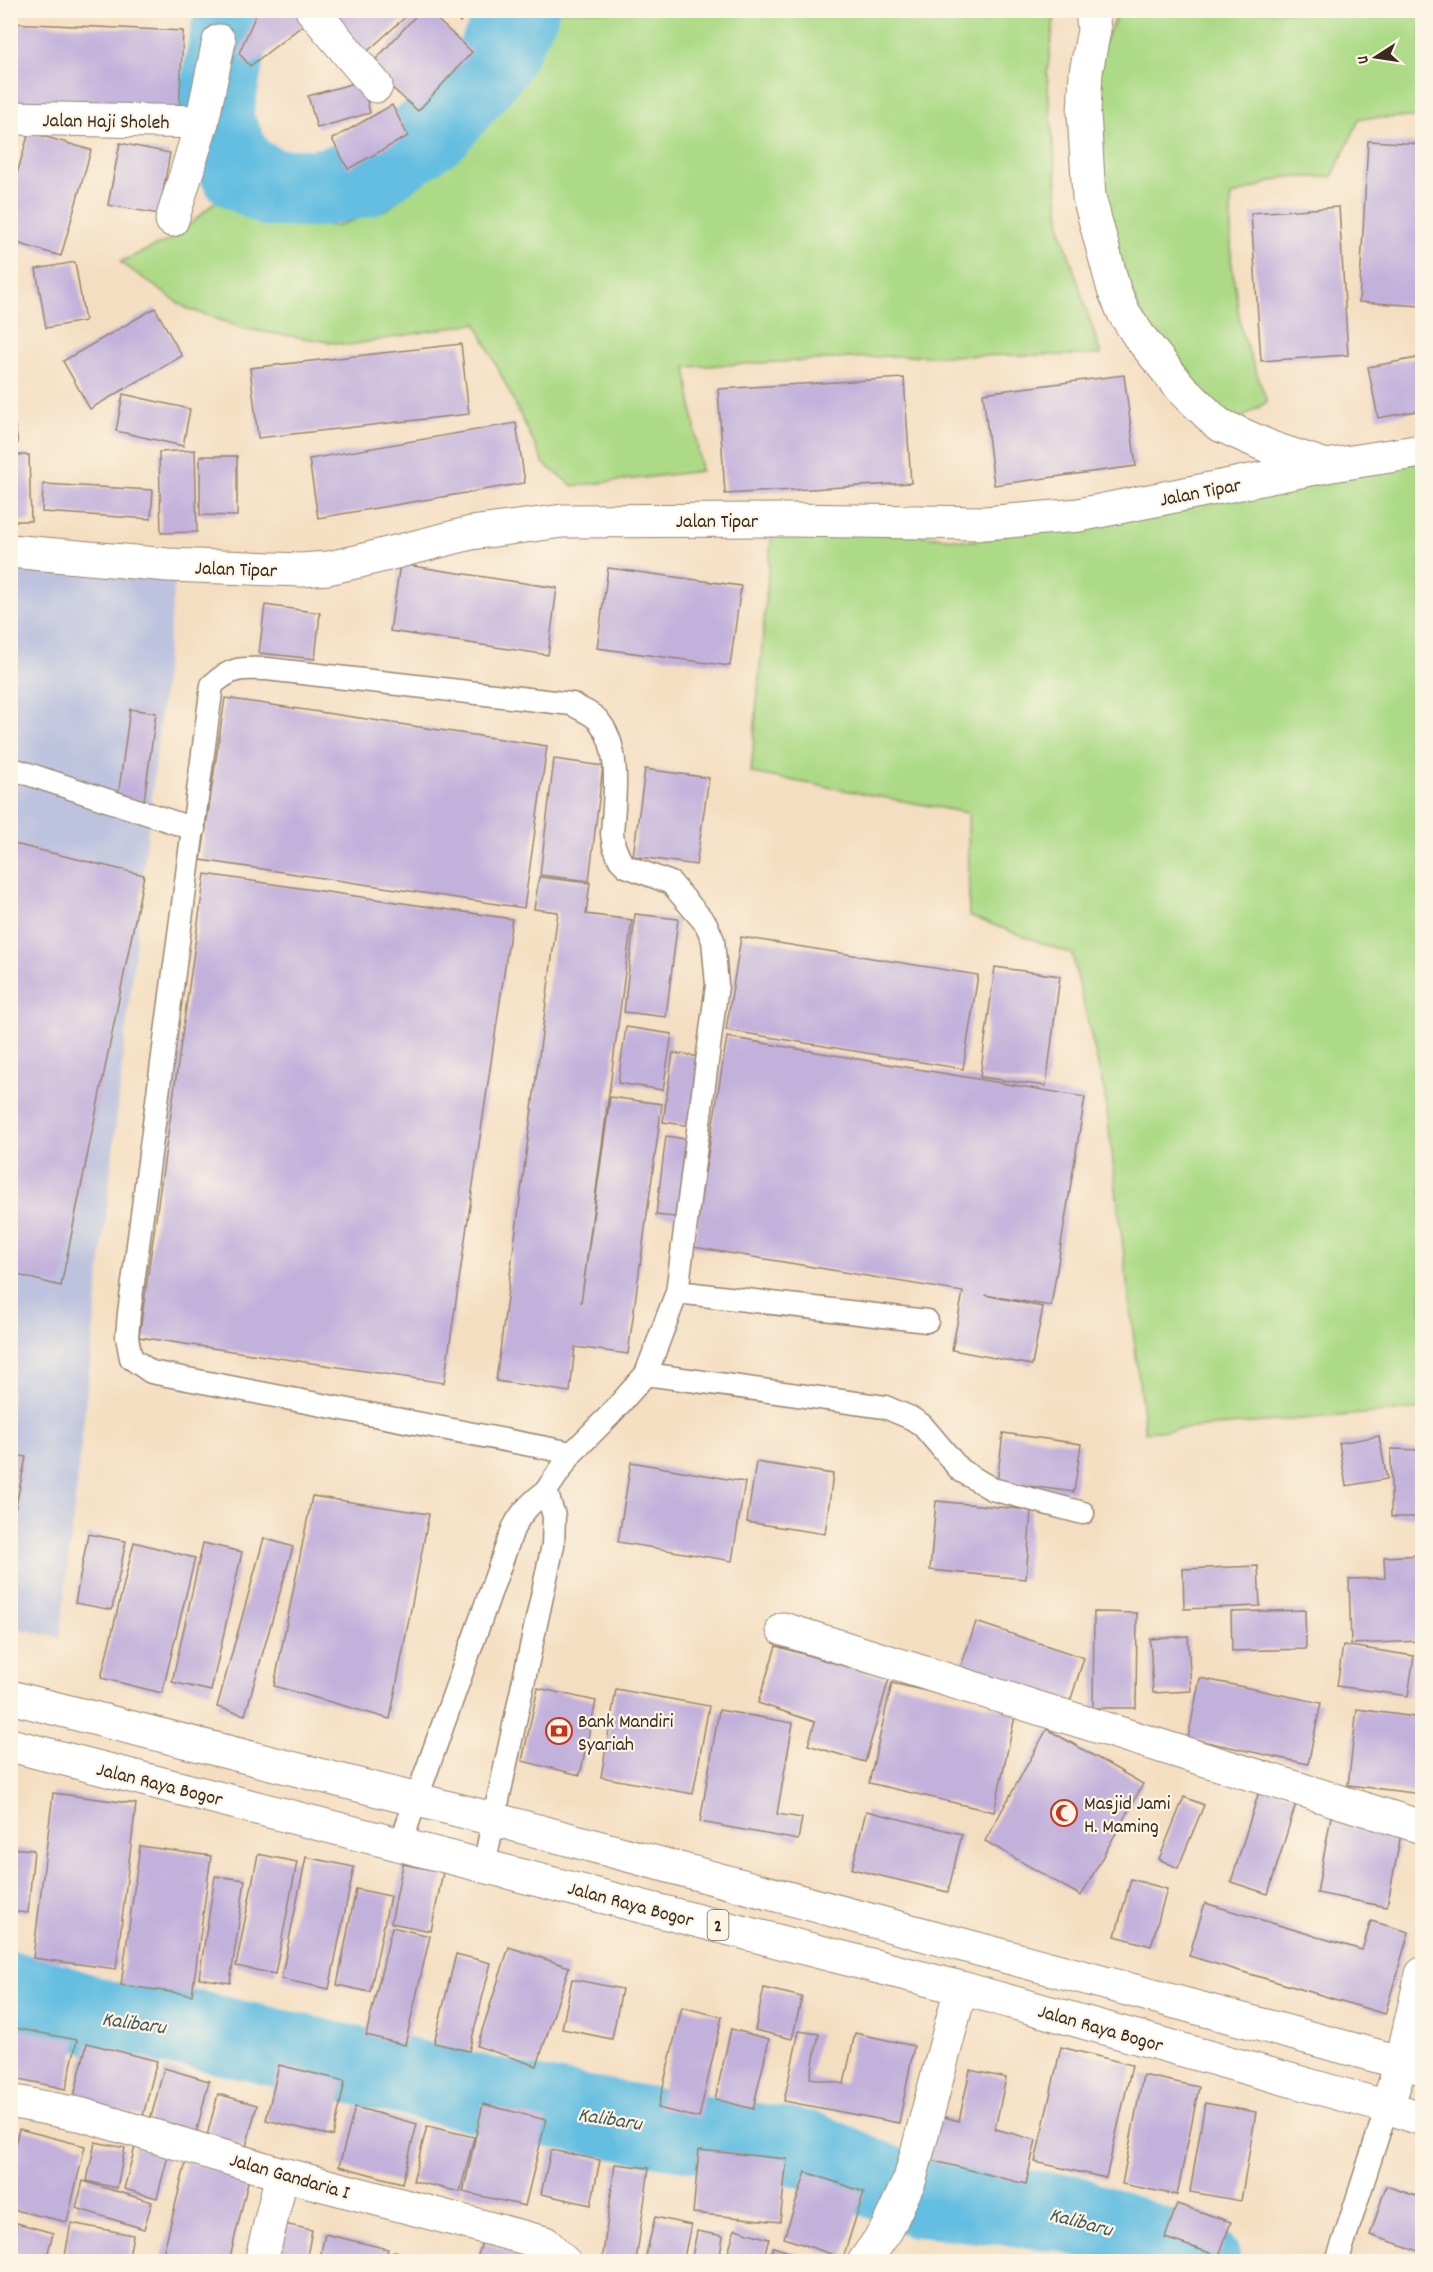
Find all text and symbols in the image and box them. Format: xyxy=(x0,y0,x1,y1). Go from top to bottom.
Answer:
north arrow xyxy=(1346,27,1406,87)
text: U xyxy=(1352,53,1376,66)
street label: Jalan Haji Sholeh xyxy=(42,108,170,138)
street label: Jalan Tipar xyxy=(1158,472,1244,516)
street label: Jalan Tipar xyxy=(676,509,759,537)
street label: Jalan Tipar xyxy=(194,556,278,586)
place label: Bank Mandiri Syariah xyxy=(578,1709,674,1760)
bank icon: Bank Mandiri Syariah xyxy=(544,1716,574,1746)
street label: Jalan Raya Bogor xyxy=(93,1757,226,1815)
place label: Masjid Jami H. Maming xyxy=(1084,1791,1171,1842)
mosque icon: Masjid Jami H. Maming xyxy=(1049,1798,1079,1828)
street label: Jalan Raya Bogor xyxy=(564,1876,697,1936)
road number: 2 xyxy=(708,1910,728,1940)
street label: Jalan Raya Bogor xyxy=(1034,1999,1167,2061)
water label: Kalibaru xyxy=(100,2006,169,2045)
water label: Kalibaru xyxy=(575,2101,645,2141)
street label: Jalan Gandaria I xyxy=(226,2147,352,2208)
water label: Kalibaru xyxy=(1045,2201,1117,2247)

